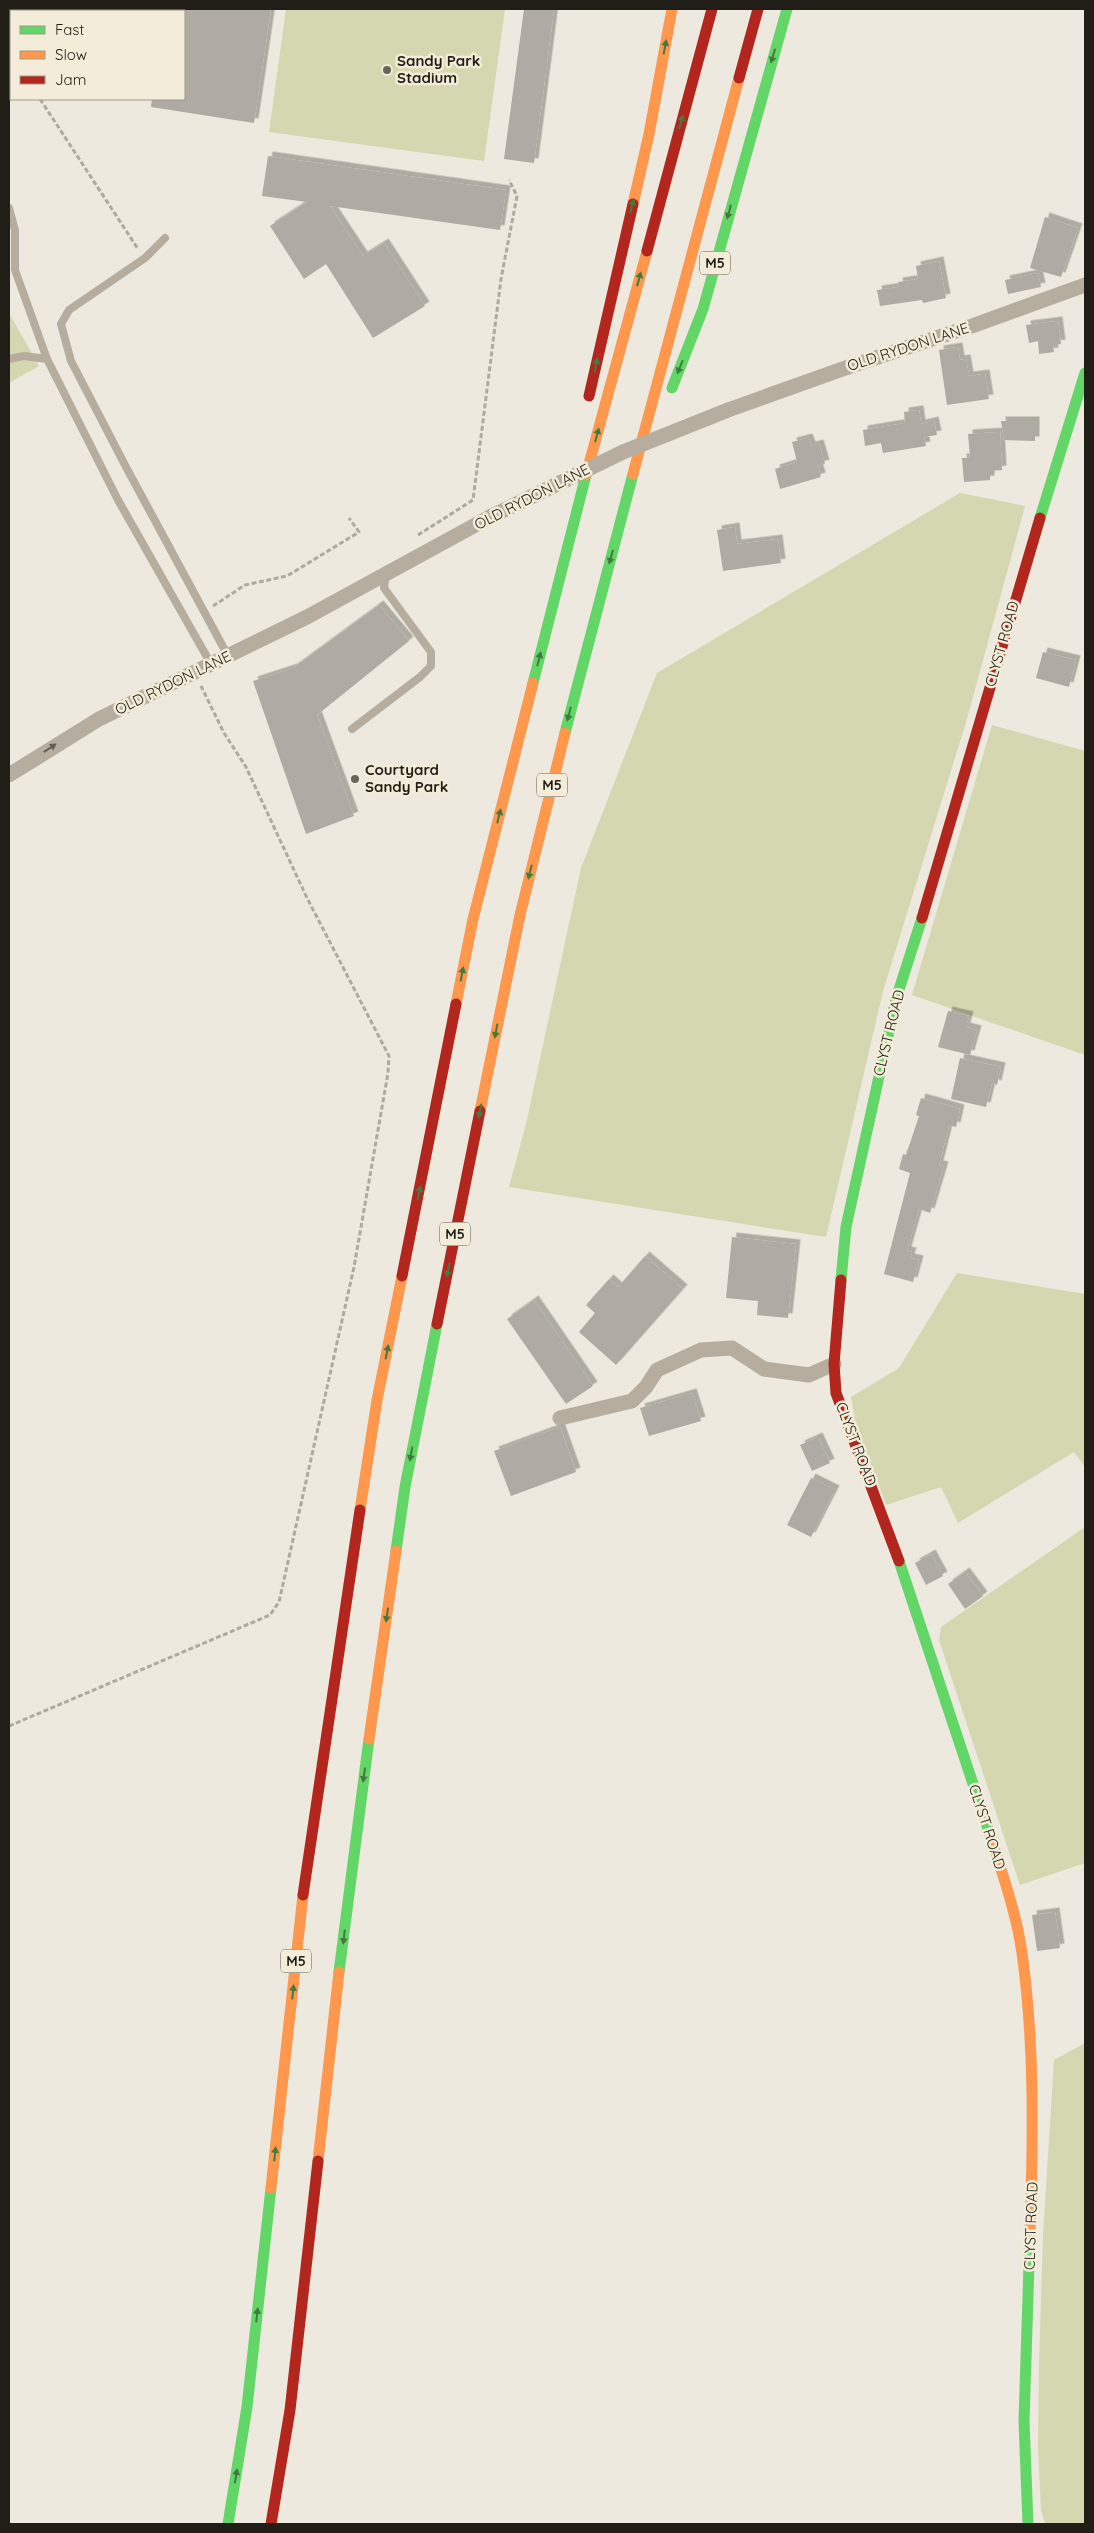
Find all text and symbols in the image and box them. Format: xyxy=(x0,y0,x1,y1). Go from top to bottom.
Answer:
legend xyxy=(10,10,185,100)
text: Fast xyxy=(55,20,84,39)
one-way arrow xyxy=(661,39,669,55)
text: Slow xyxy=(55,45,87,64)
one-way arrow xyxy=(769,48,777,63)
place label: Sandy Park Stadium xyxy=(397,51,480,87)
marker: Sandy Park Stadium xyxy=(381,64,393,76)
text: Jam xyxy=(55,70,86,89)
one-way arrow xyxy=(677,114,685,129)
one-way arrow xyxy=(628,199,636,214)
one-way arrow xyxy=(725,205,733,220)
road number: M5 xyxy=(700,252,730,274)
one-way arrow xyxy=(635,271,643,286)
street label: OLD RYDON LANE xyxy=(845,318,971,375)
one-way arrow xyxy=(592,357,600,372)
one-way arrow xyxy=(676,360,684,375)
one-way arrow xyxy=(593,428,601,443)
street label: OLD RYDON LANE xyxy=(471,459,593,534)
one-way arrow xyxy=(607,550,615,565)
street label: CLYST ROAD xyxy=(980,599,1023,689)
street label: OLD RYDON LANE xyxy=(112,646,234,719)
one-way arrow xyxy=(535,651,543,666)
one-way arrow xyxy=(565,707,573,722)
one-way arrow xyxy=(43,743,56,753)
place label: Courtyard Sandy Park xyxy=(365,760,448,796)
marker: Courtyard Sandy Park xyxy=(349,773,361,785)
road number: M5 xyxy=(537,774,567,796)
one-way arrow xyxy=(495,809,503,824)
one-way arrow xyxy=(526,864,534,879)
one-way arrow xyxy=(458,967,466,982)
street label: CLYST ROAD xyxy=(869,988,908,1078)
one-way arrow xyxy=(492,1023,500,1038)
one-way arrow xyxy=(476,1103,484,1118)
one-way arrow xyxy=(415,1184,423,1200)
road number: M5 xyxy=(440,1222,470,1246)
one-way arrow xyxy=(443,1262,451,1278)
one-way arrow xyxy=(383,1344,391,1360)
street label: CLYST ROAD xyxy=(832,1399,881,1489)
one-way arrow xyxy=(407,1446,415,1462)
one-way arrow xyxy=(383,1607,391,1623)
one-way arrow xyxy=(360,1768,368,1784)
street label: CLYST ROAD xyxy=(965,1782,1010,1872)
one-way arrow xyxy=(339,1929,347,1945)
road number: M5 xyxy=(281,1950,311,1972)
one-way arrow xyxy=(289,1984,297,2000)
one-way arrow xyxy=(271,2145,279,2161)
street label: CLYST ROAD xyxy=(1019,2181,1042,2270)
one-way arrow xyxy=(253,2307,261,2323)
one-way arrow xyxy=(232,2468,240,2484)

